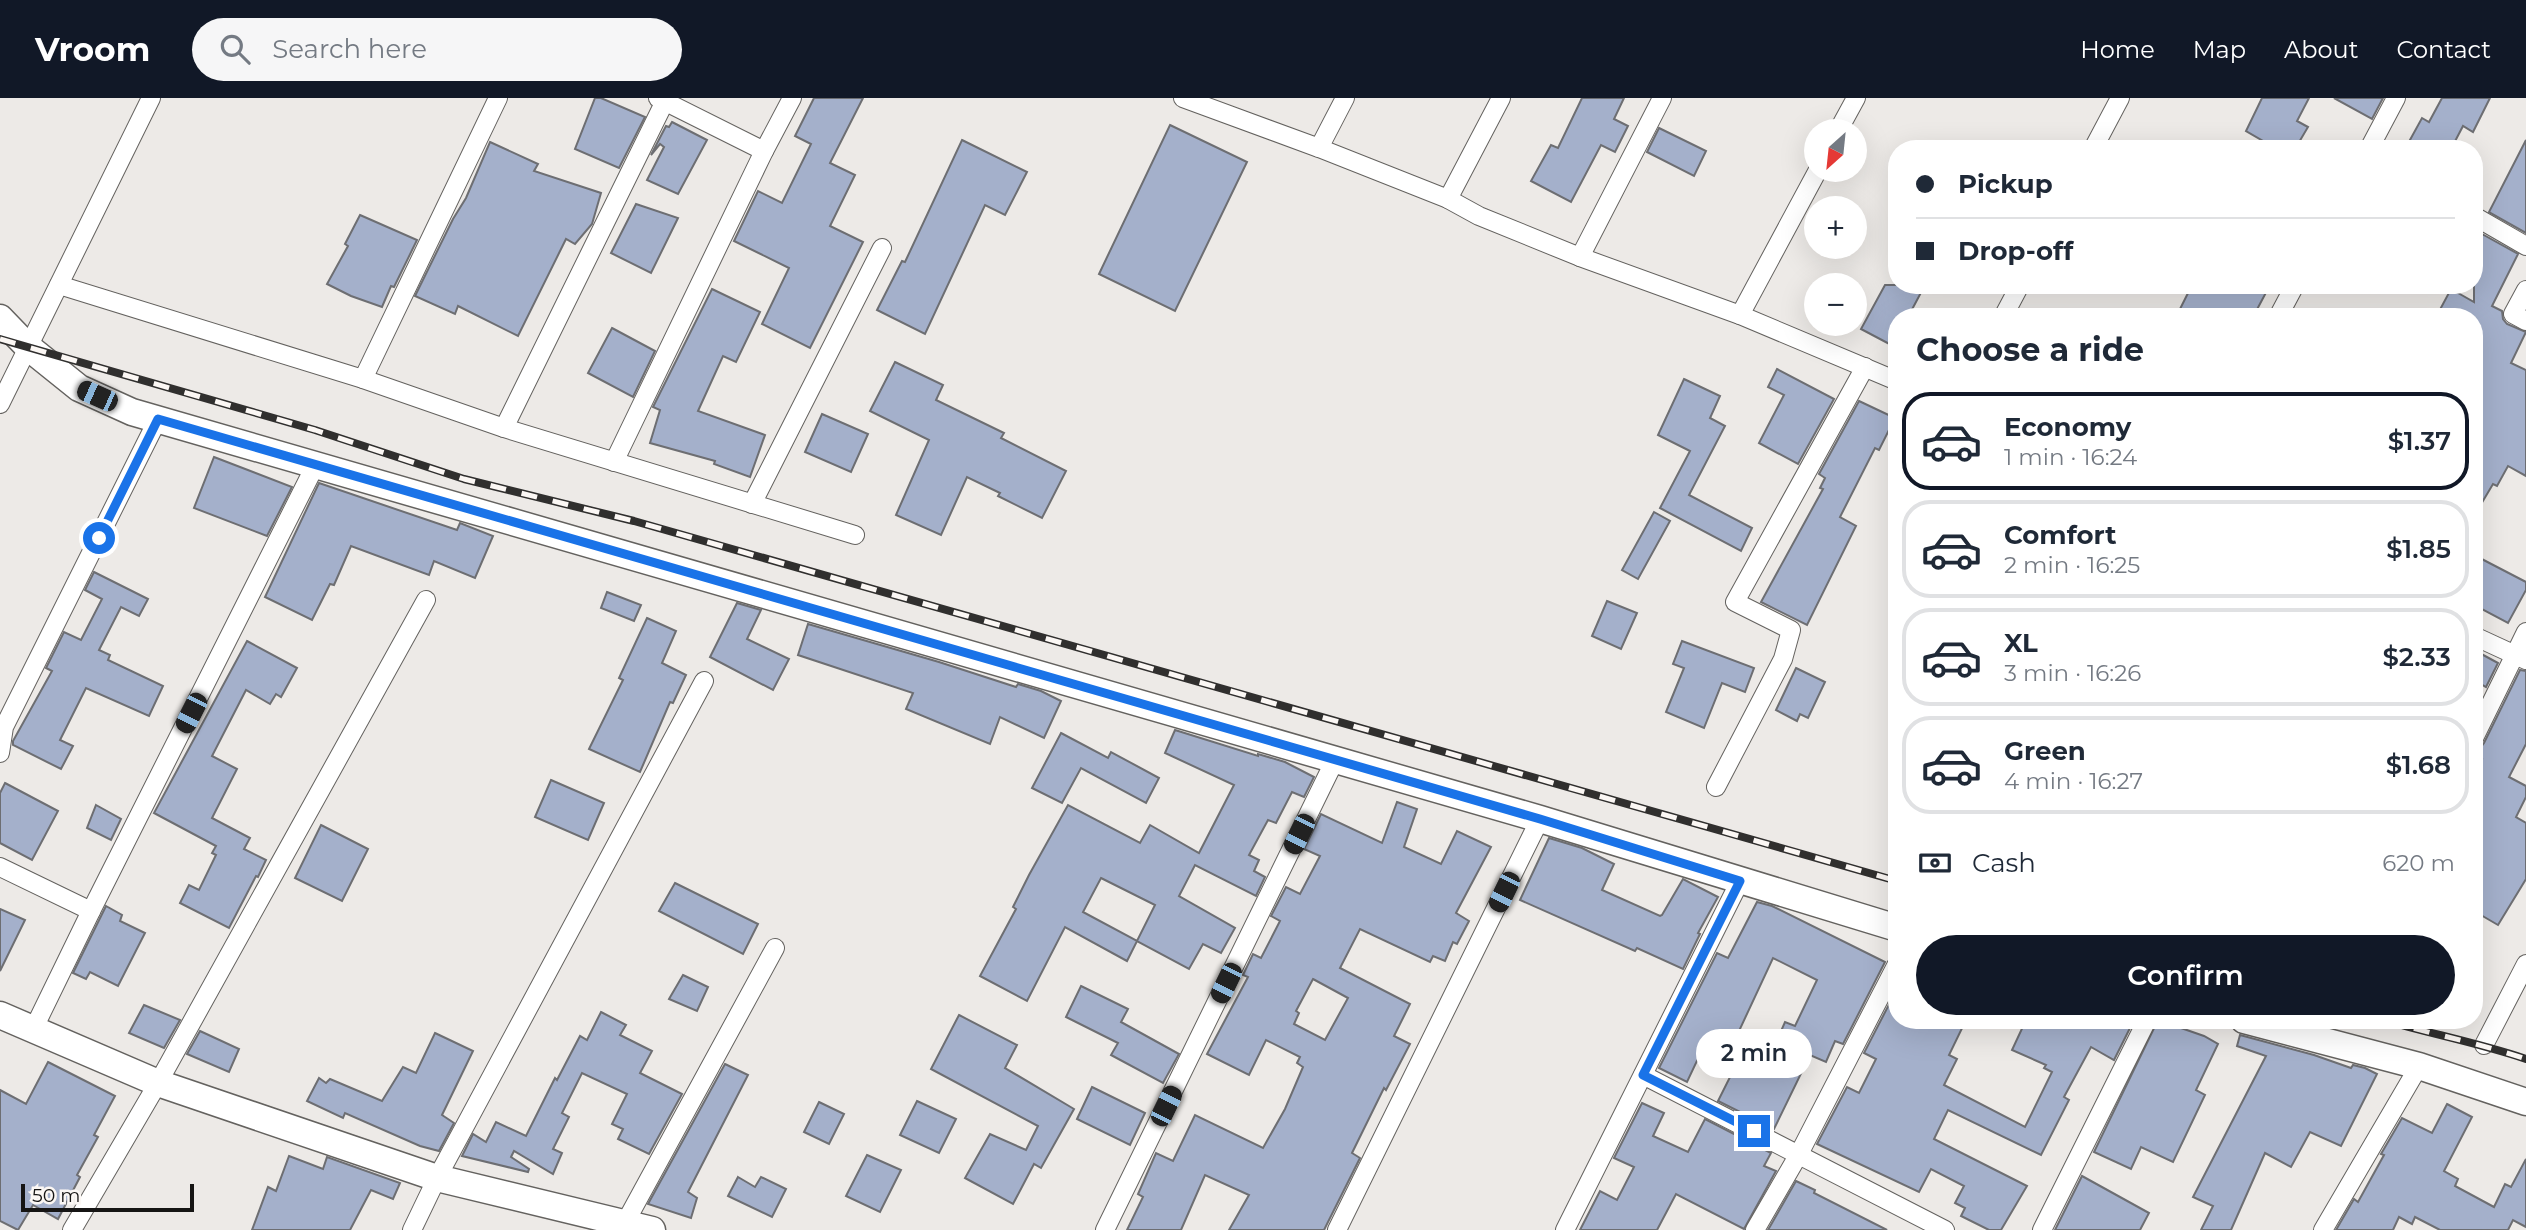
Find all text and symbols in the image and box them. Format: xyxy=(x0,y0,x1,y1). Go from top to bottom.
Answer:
search box xyxy=(192,18,682,81)
text: Vroom xyxy=(35,29,150,69)
icon: search xyxy=(216,30,254,68)
text: Search here xyxy=(272,33,427,65)
text: Home xyxy=(2080,35,2155,64)
text: Map xyxy=(2193,35,2246,64)
text: About xyxy=(2284,35,2358,64)
text: Contact xyxy=(2396,35,2491,64)
north arrow xyxy=(1804,119,1867,182)
map controls xyxy=(1804,119,1867,336)
text: Pickup xyxy=(1958,168,2053,200)
button: + xyxy=(1804,196,1867,259)
text: Drop-off xyxy=(1958,235,2073,267)
button: − xyxy=(1804,273,1867,336)
text: Choose a ride xyxy=(1916,330,2144,369)
car xyxy=(74,378,121,414)
icon: car xyxy=(1920,410,1983,473)
text: Economy xyxy=(2004,411,2131,443)
text: $1.37 xyxy=(2388,425,2451,457)
text: 1 min · 16:24 xyxy=(2004,443,2137,471)
icon: car xyxy=(1920,518,1983,581)
text: Comfort xyxy=(2004,519,2116,551)
route start xyxy=(83,522,115,554)
text: $1.85 xyxy=(2386,533,2451,565)
text: 2 min · 16:25 xyxy=(2004,551,2140,579)
icon: car xyxy=(1920,626,1983,689)
text: XL xyxy=(2004,627,2038,659)
text: $2.33 xyxy=(2383,641,2451,673)
text: 3 min · 16:26 xyxy=(2004,659,2141,687)
car xyxy=(173,690,210,736)
icon: car xyxy=(1920,734,1983,797)
text: Green xyxy=(2004,735,2086,767)
text: $1.68 xyxy=(2386,749,2451,781)
text: 4 min · 16:27 xyxy=(2004,767,2143,795)
car xyxy=(1281,811,1318,857)
icon: cash xyxy=(1916,844,1954,882)
text: Cash xyxy=(1972,847,2036,879)
text: 620 m xyxy=(2382,849,2455,877)
car xyxy=(1486,869,1523,915)
button: Confirm xyxy=(1916,935,2455,1015)
car xyxy=(1208,960,1245,1006)
callout: 2 min xyxy=(1696,1030,1812,1079)
text: 2 min xyxy=(1721,1039,1787,1067)
car xyxy=(1148,1083,1185,1129)
route end xyxy=(1738,1115,1770,1147)
scale bar xyxy=(21,1181,194,1213)
text: 50 m xyxy=(32,1184,80,1207)

